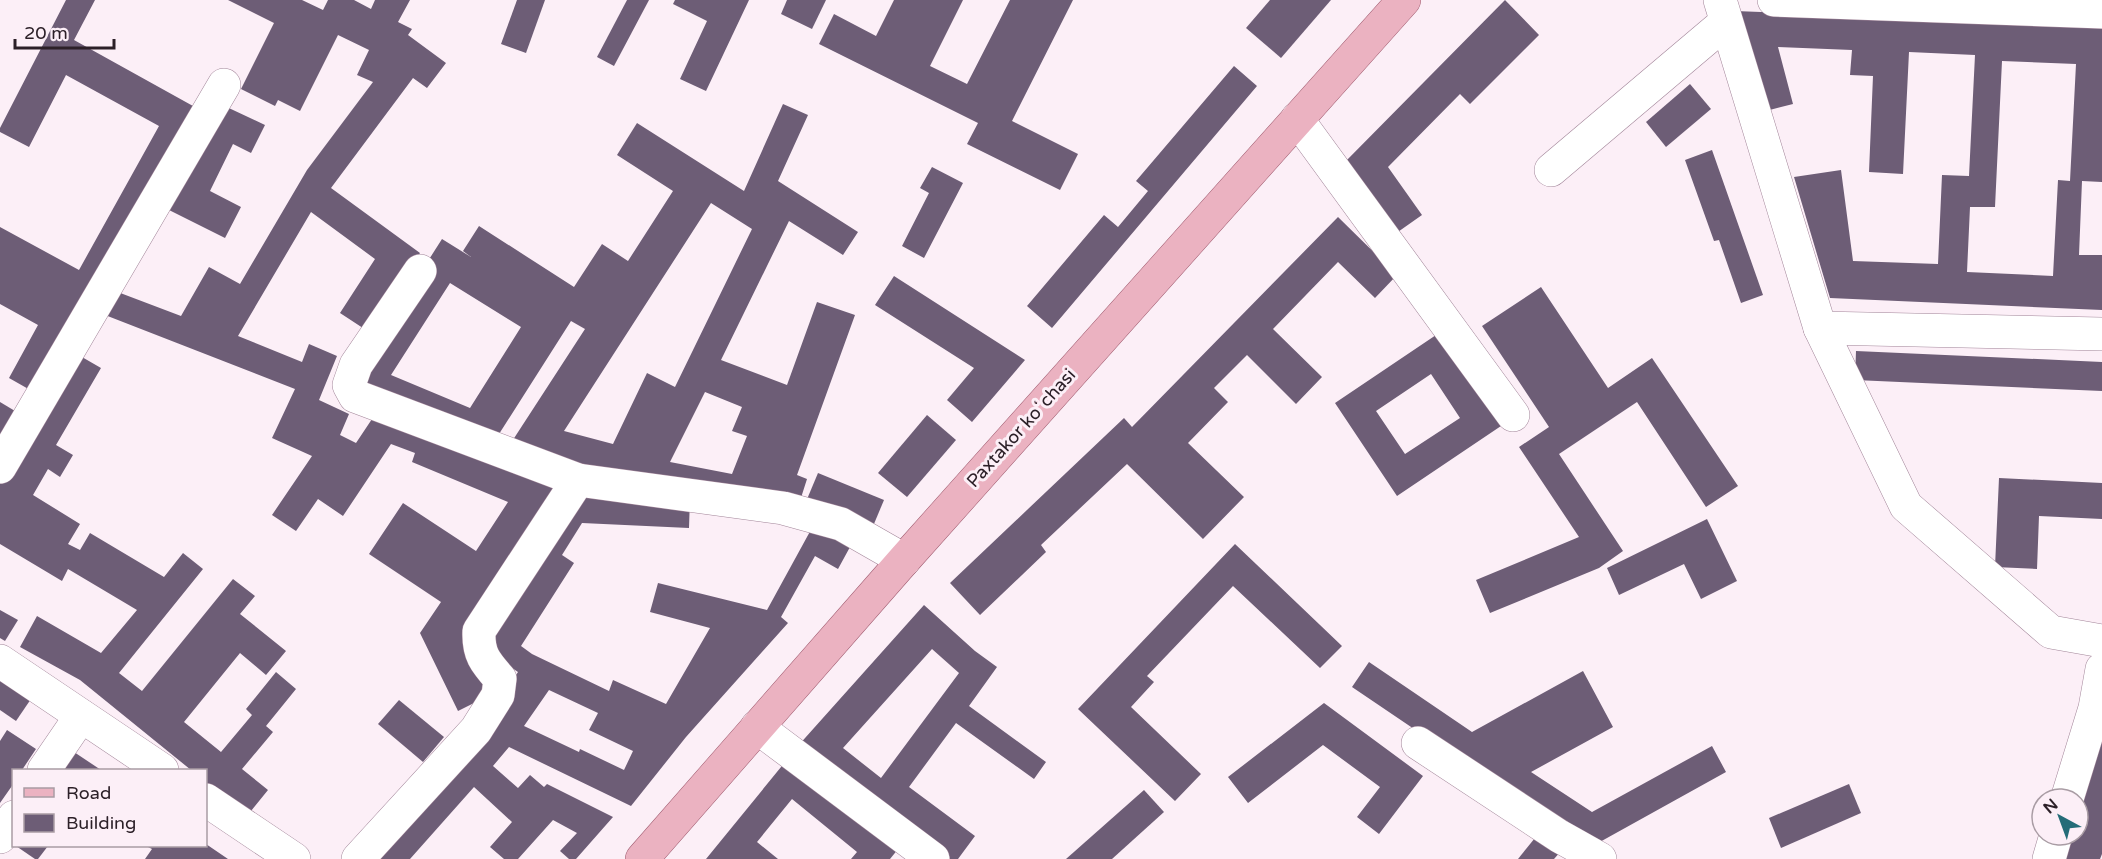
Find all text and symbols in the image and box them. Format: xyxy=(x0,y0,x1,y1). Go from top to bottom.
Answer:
scale bar xyxy=(15,12,114,50)
text: 20 m xyxy=(24,22,68,44)
street label: Paxtakor koʻchasi xyxy=(962,364,1080,492)
legend xyxy=(12,769,207,847)
text: Road xyxy=(66,782,111,804)
north arrow xyxy=(2030,787,2090,847)
text: N xyxy=(2039,795,2062,818)
text: Building xyxy=(66,812,136,834)

